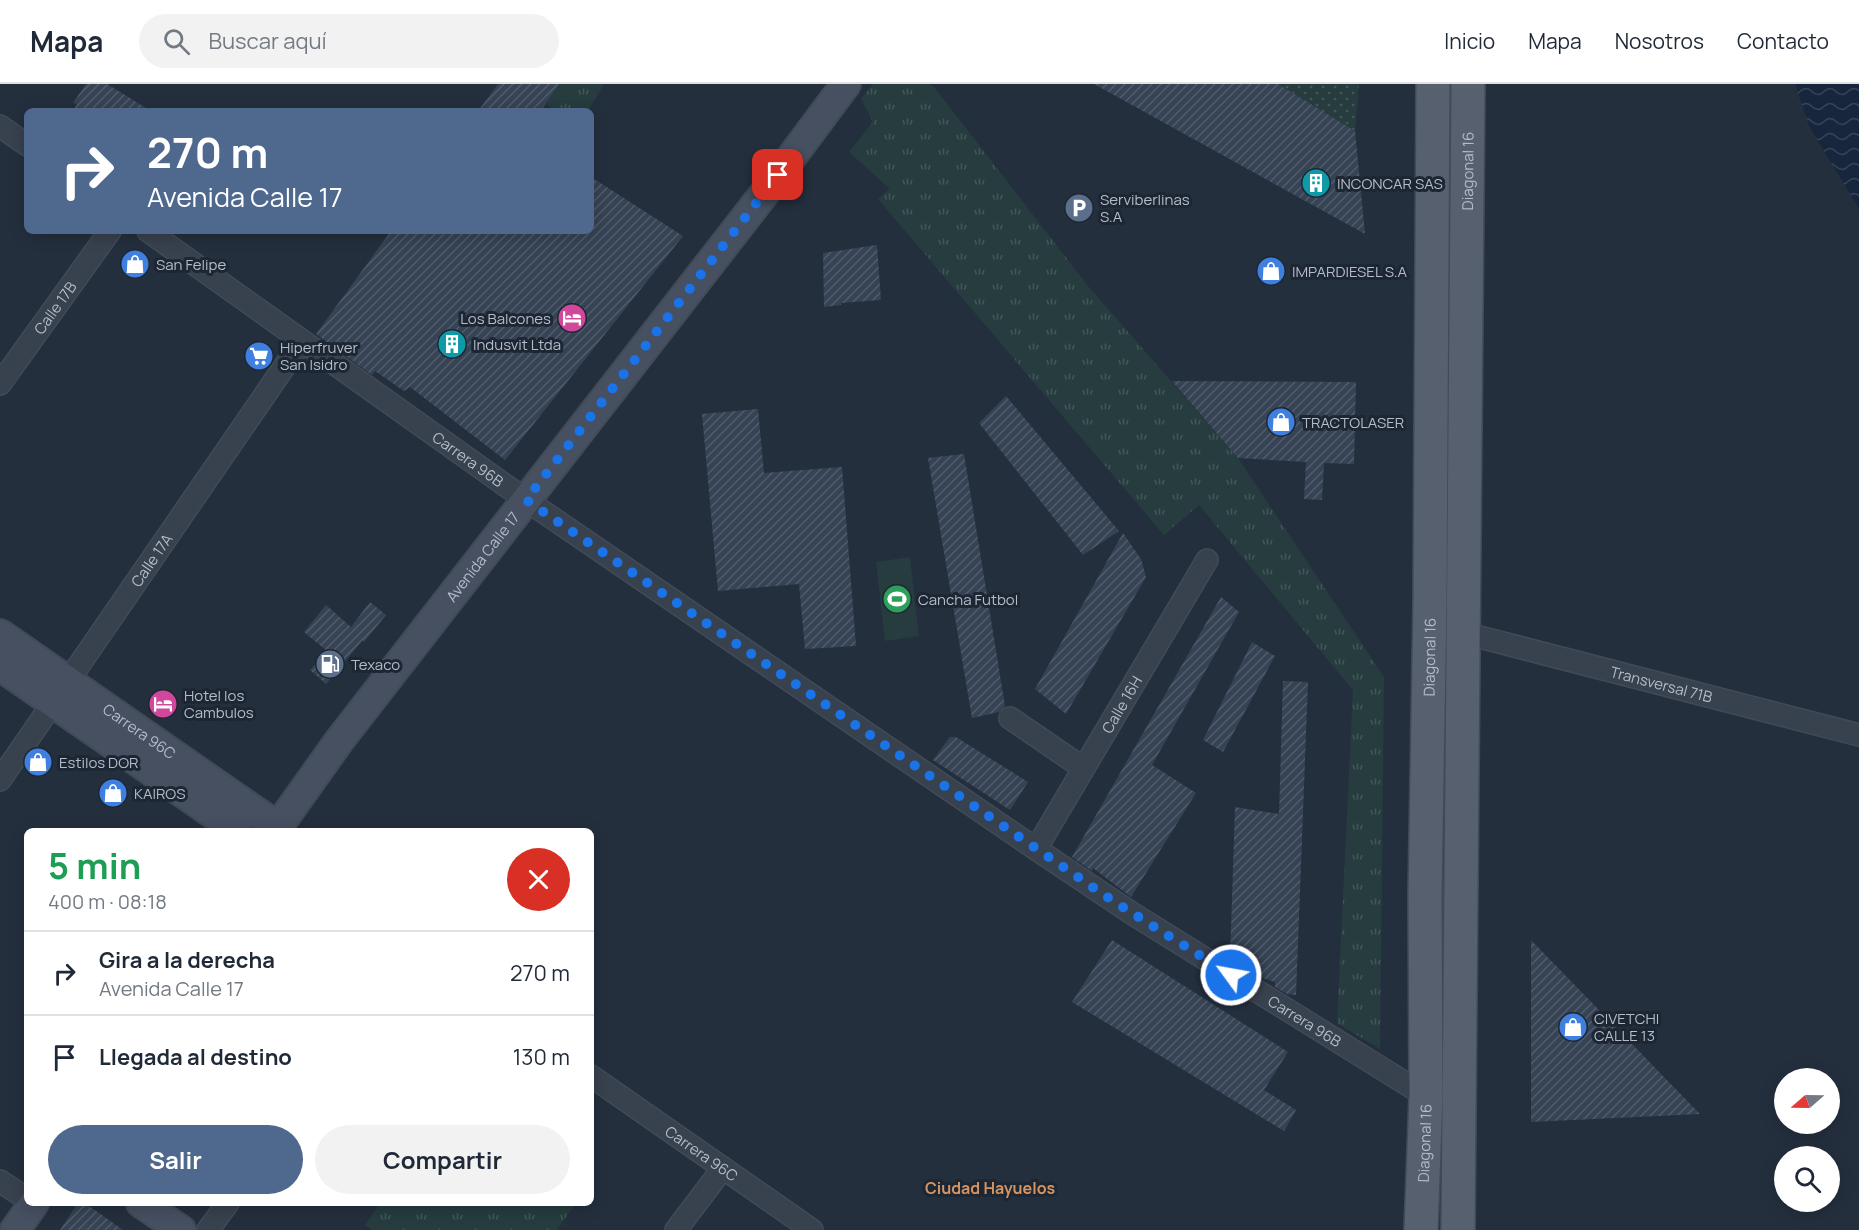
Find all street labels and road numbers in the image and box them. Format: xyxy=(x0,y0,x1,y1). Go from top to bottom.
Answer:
street label: Diagonal 16 xyxy=(1456,132,1478,210)
street label: Calle 17B xyxy=(29,277,81,338)
street label: Carrera 96B xyxy=(428,426,508,491)
street label: Avenida Calle 17 xyxy=(441,507,524,606)
street label: Calle 17A xyxy=(126,529,177,591)
street label: Diagonal 16 xyxy=(1418,618,1440,697)
street label: Transversal 71B xyxy=(1608,661,1715,707)
street label: Calle 16H xyxy=(1096,672,1147,737)
street label: Carrera 96C xyxy=(99,698,181,764)
street label: Carrera 96B xyxy=(1264,990,1346,1052)
street label: Diagonal 16 xyxy=(1412,1103,1436,1183)
street label: Carrera 96C xyxy=(661,1120,743,1186)

